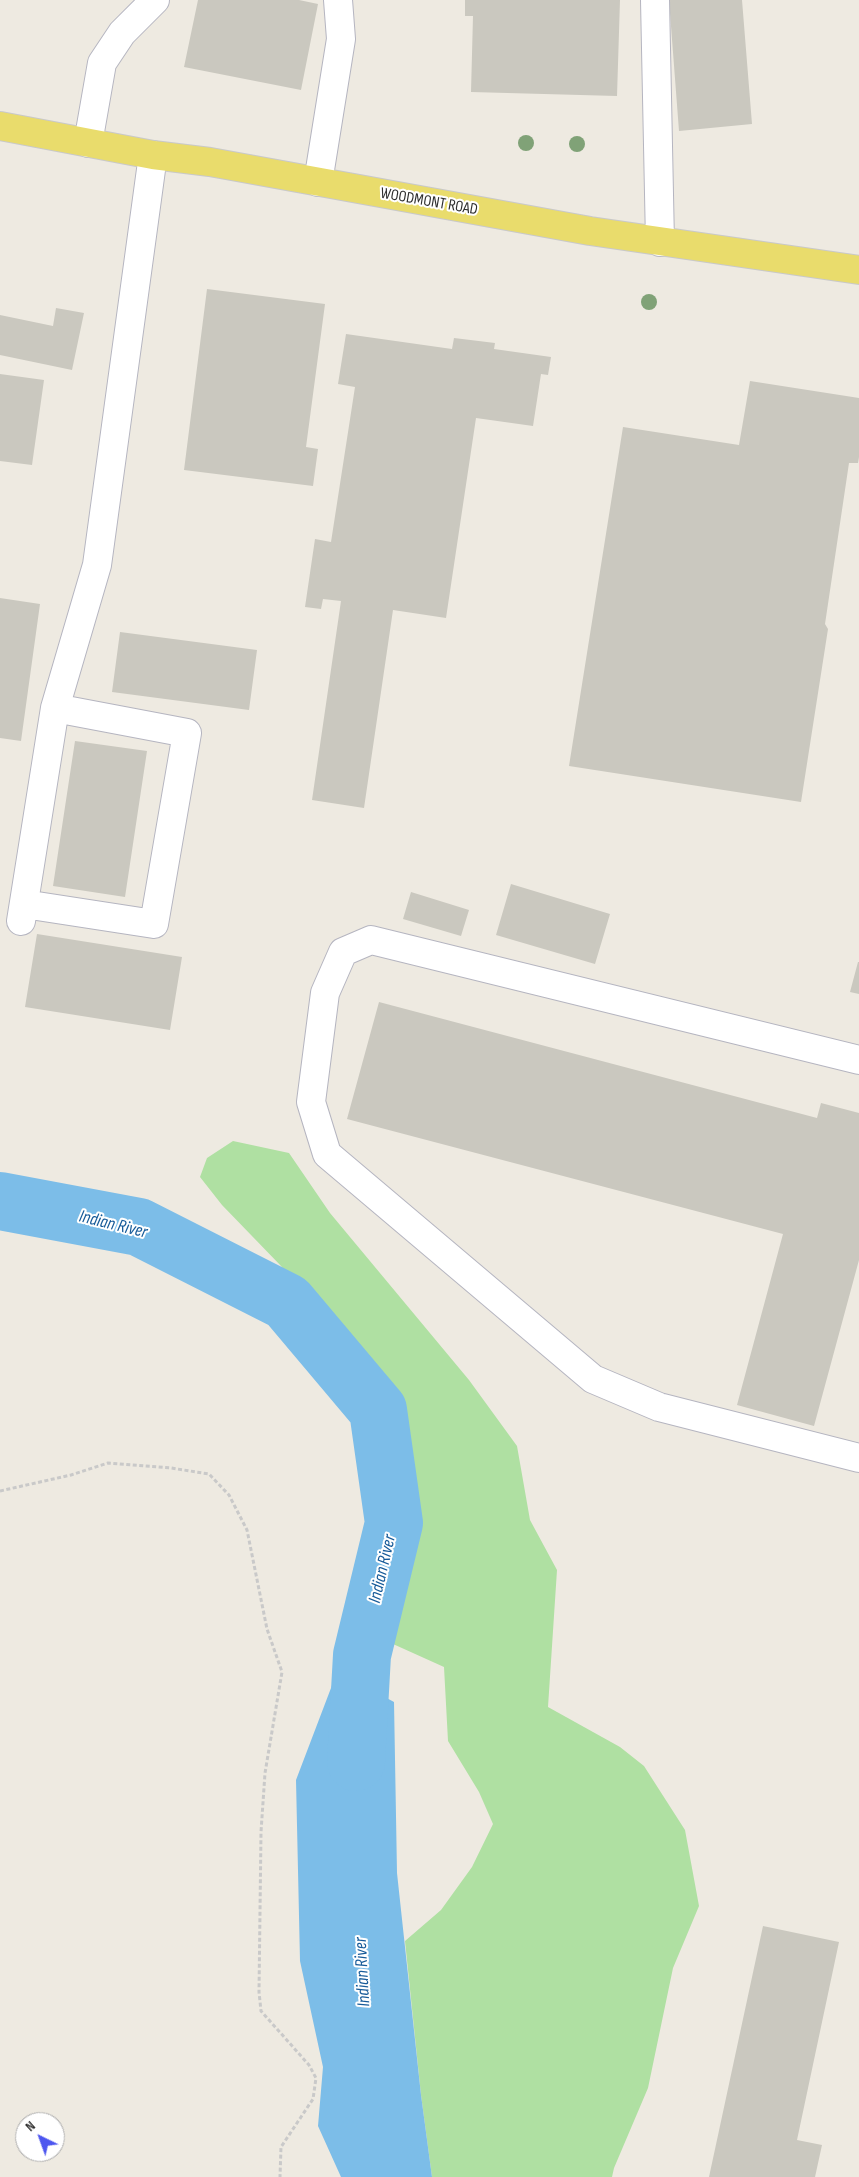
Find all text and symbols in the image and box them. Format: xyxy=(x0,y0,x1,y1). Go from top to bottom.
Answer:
street label: WOODMONT ROAD xyxy=(379,184,479,220)
water label: Indian River xyxy=(77,1206,149,1244)
water label: Indian River xyxy=(365,1533,401,1605)
water label: Indian River xyxy=(350,1937,376,2007)
north arrow xyxy=(15,2112,65,2162)
text: N xyxy=(22,2117,39,2135)

